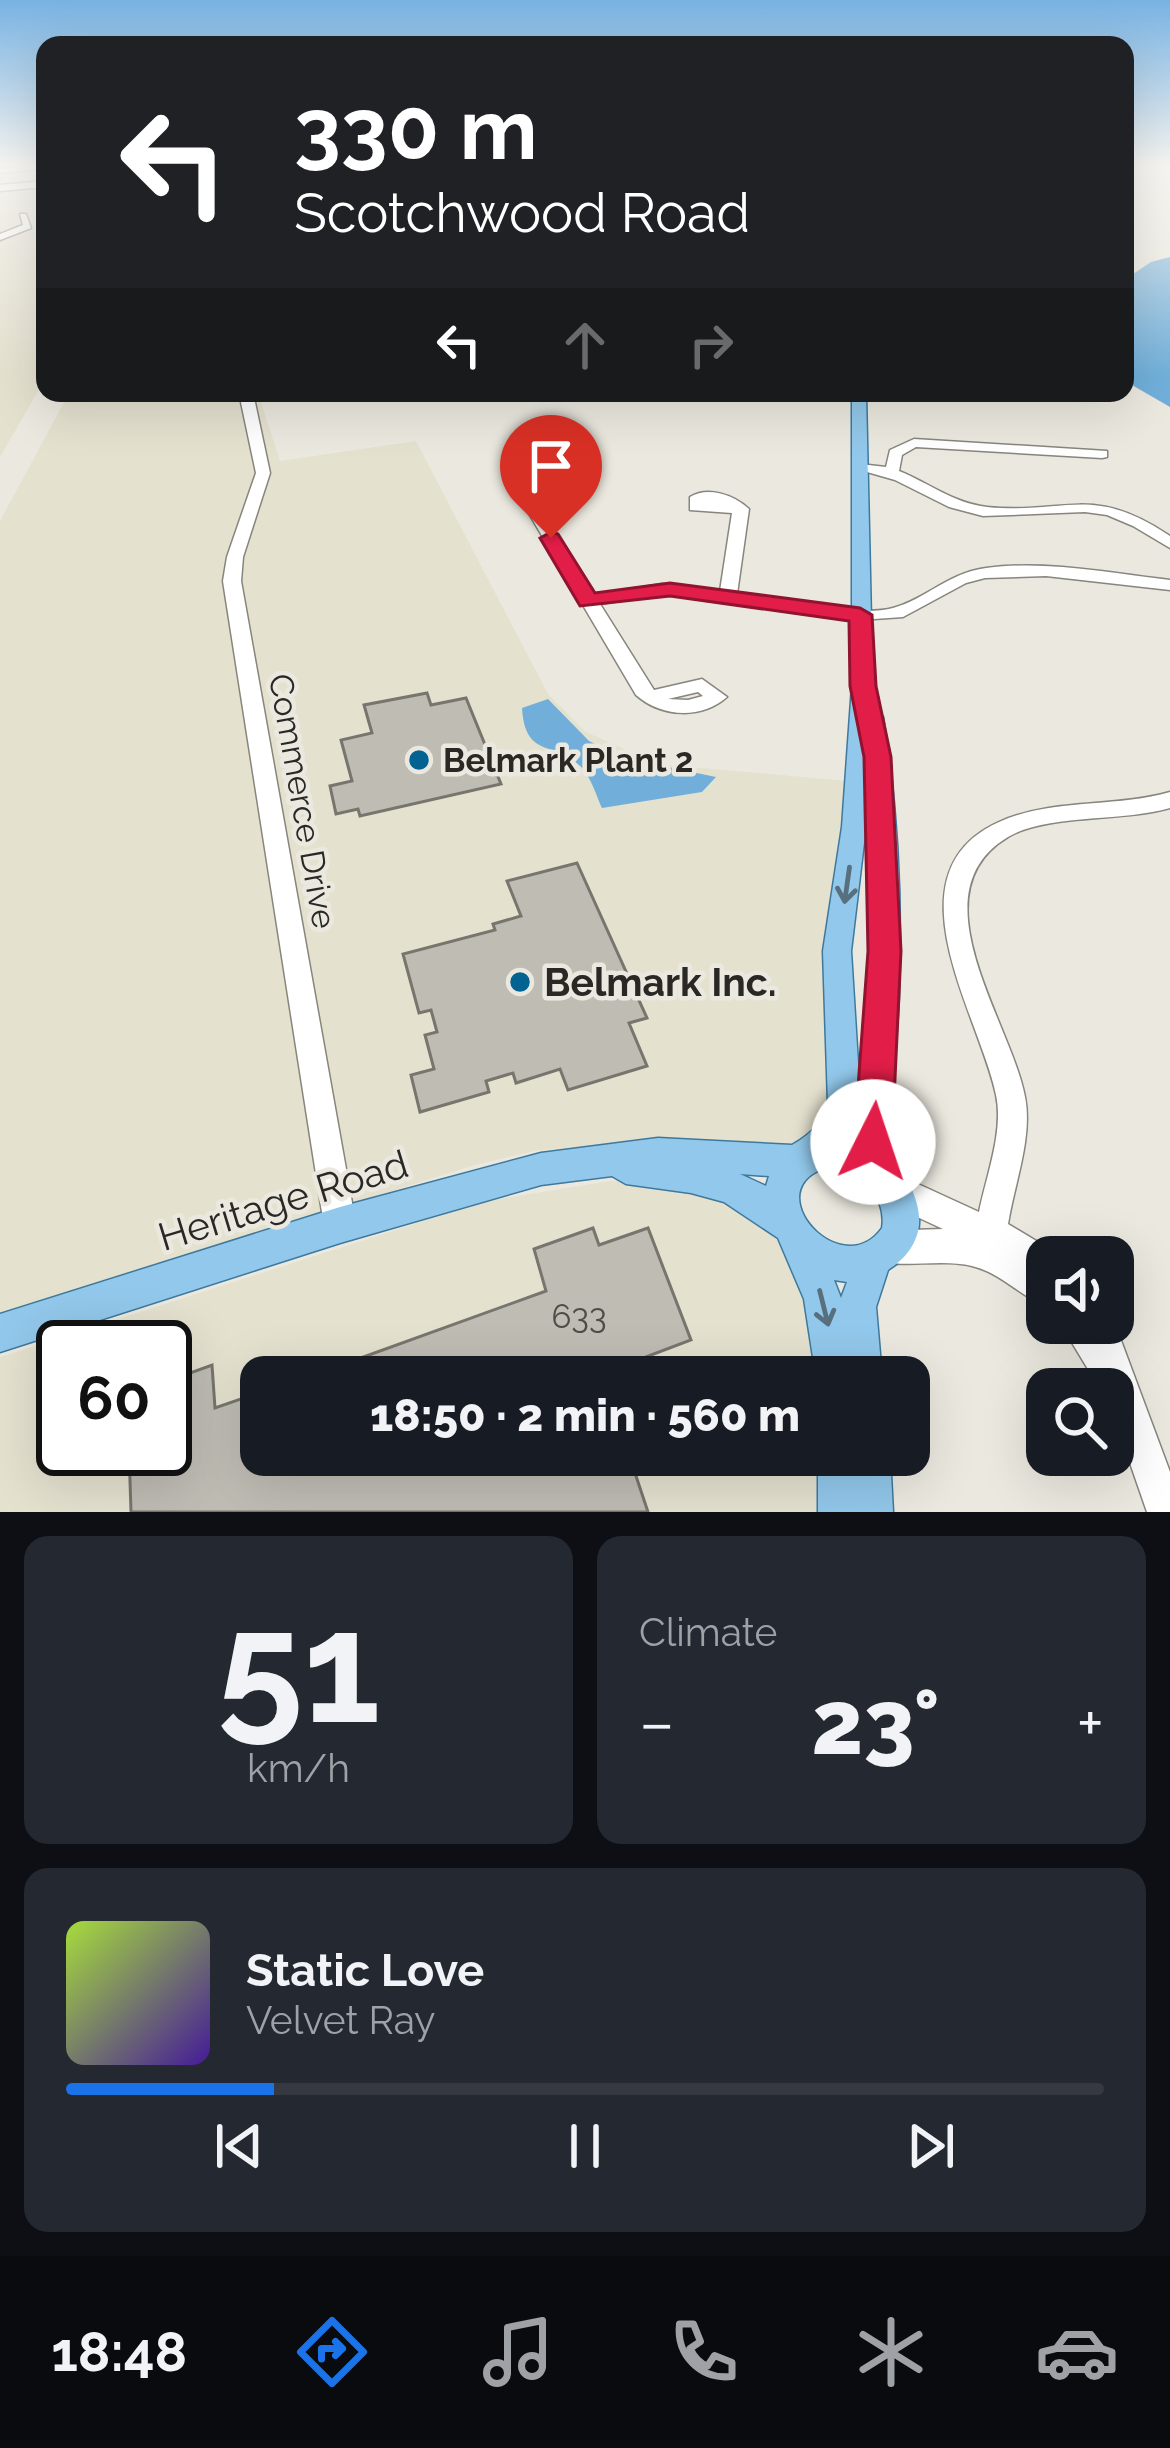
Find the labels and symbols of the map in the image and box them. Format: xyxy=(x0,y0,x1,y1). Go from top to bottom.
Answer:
pin xyxy=(500,415,602,538)
street label: Commerce Drive xyxy=(261,671,344,931)
place label: Belmark Plant 2 xyxy=(443,741,693,780)
marker: Belmark Plant 2 xyxy=(406,747,432,773)
one-way arrow xyxy=(835,865,858,904)
place label: Belmark Inc. xyxy=(544,959,777,1005)
marker: Belmark Inc. xyxy=(507,969,533,995)
position arrow xyxy=(810,1079,936,1205)
street label: Heritage Road xyxy=(153,1140,413,1260)
one-way arrow xyxy=(814,1288,836,1326)
house number: 633 xyxy=(551,1297,607,1336)
speed limit sign: 60 xyxy=(36,1320,192,1476)

